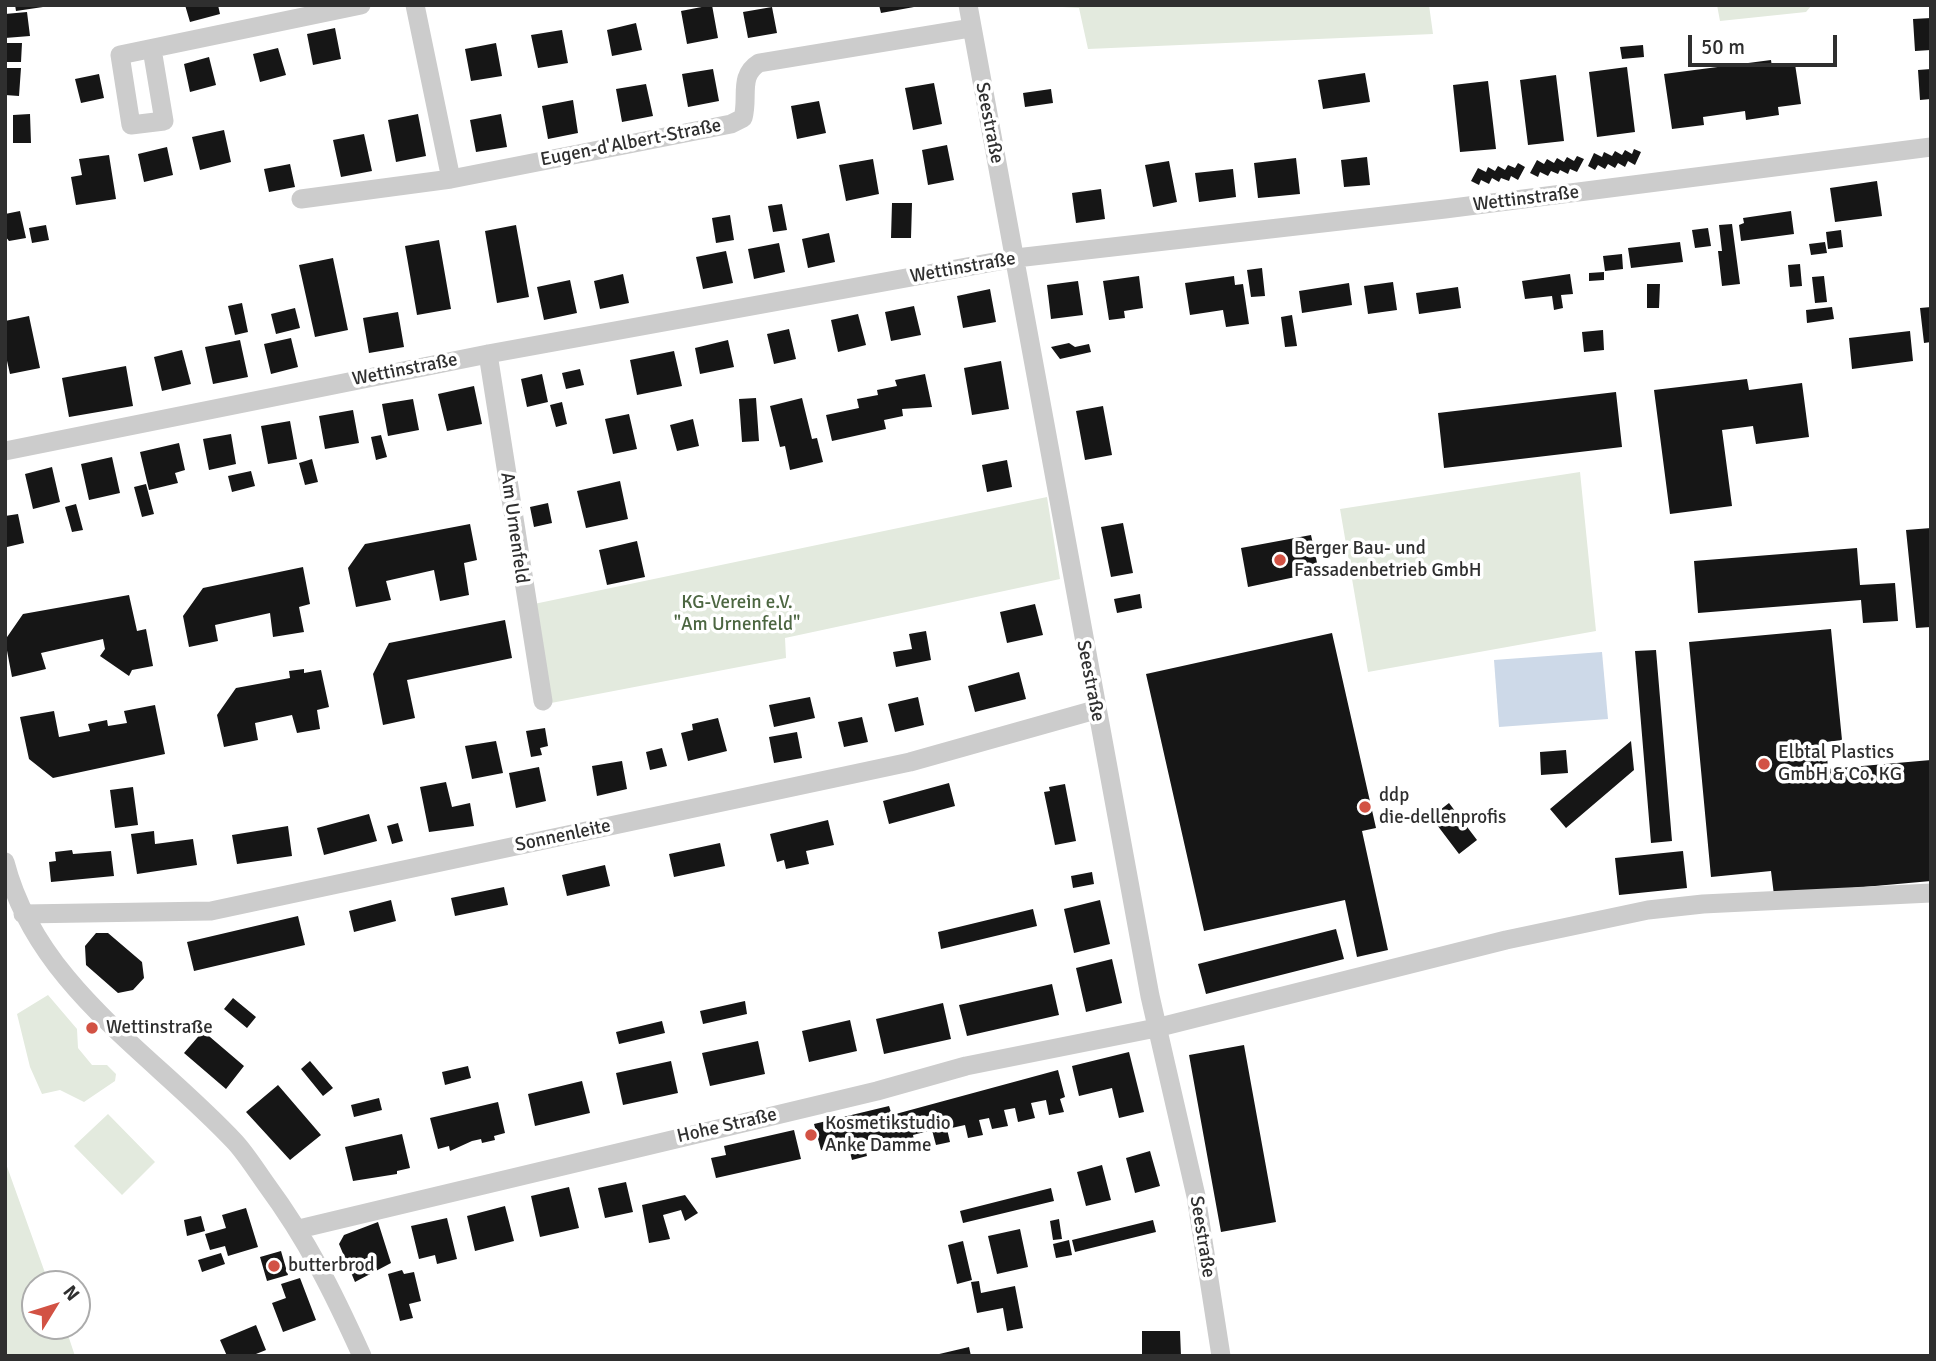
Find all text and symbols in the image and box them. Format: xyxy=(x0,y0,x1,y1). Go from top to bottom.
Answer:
scale bar xyxy=(1691,21,1840,65)
text: 50 m xyxy=(1701,34,1745,60)
street label: Seestraße xyxy=(970,80,1008,166)
street label: Eugen-d'Albert-Straße xyxy=(539,114,723,172)
street label: Wettinstraße xyxy=(1472,181,1580,217)
street label: Wettinstraße xyxy=(908,248,1018,288)
street label: Wettinstraße xyxy=(350,349,460,391)
street label: Am Urnenfeld xyxy=(495,471,533,585)
place label: Berger Bau- und Fassadenbetrieb GmbH xyxy=(1294,538,1482,582)
marker: Berger Bau- und Fassadenbetrieb GmbH xyxy=(1272,552,1288,568)
park label: KG-Verein e.V. "Am Urnenfeld" xyxy=(674,592,800,636)
street label: Seestraße xyxy=(1071,638,1109,724)
place label: Elbtal Plastics GmbH & Co. KG xyxy=(1778,742,1902,786)
marker: Elbtal Plastics GmbH & Co. KG xyxy=(1756,756,1772,772)
place label: ddp die-dellenprofis xyxy=(1379,785,1506,829)
marker: ddp die-dellenprofis xyxy=(1357,799,1373,815)
street label: Sonnenleite xyxy=(513,815,613,857)
place label: Wettinstraße xyxy=(106,1017,213,1039)
marker: Wettinstraße xyxy=(84,1020,100,1036)
street label: Hohe Straße xyxy=(675,1103,779,1149)
place label: Kosmetikstudio Anke Damme xyxy=(825,1113,951,1157)
marker: Kosmetikstudio Anke Damme xyxy=(803,1127,819,1143)
street label: Seestraße xyxy=(1184,1195,1220,1279)
place label: butterbrod xyxy=(288,1255,375,1277)
marker: butterbrod xyxy=(266,1258,282,1274)
north arrow xyxy=(21,1270,91,1340)
text: N xyxy=(57,1281,84,1306)

